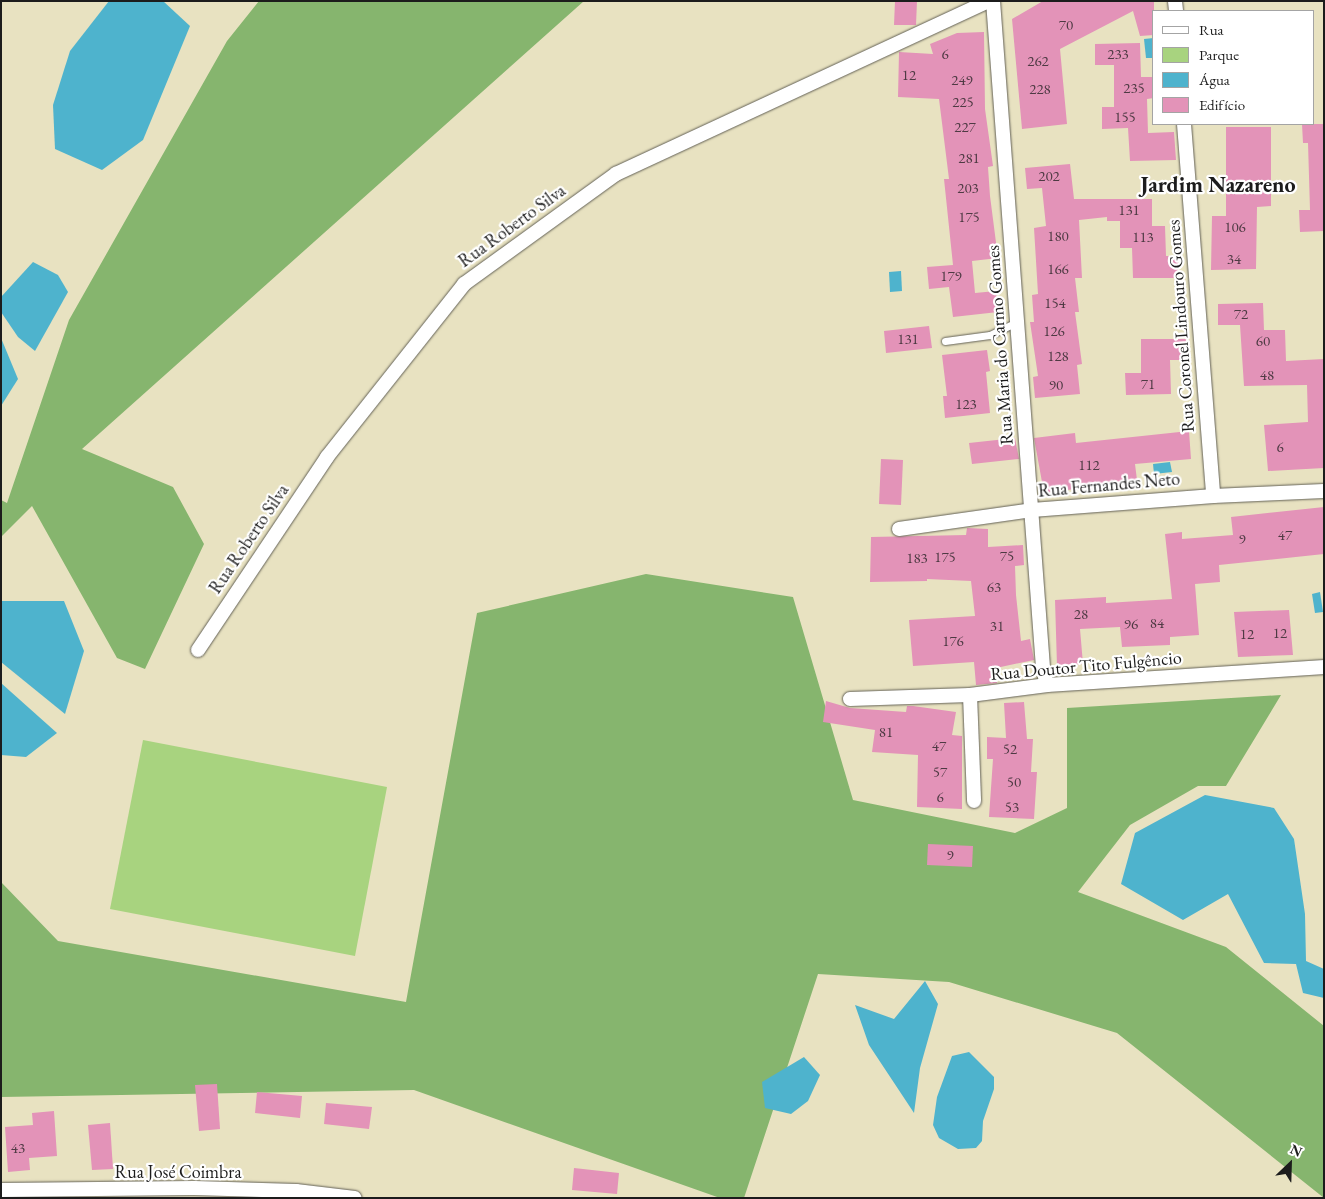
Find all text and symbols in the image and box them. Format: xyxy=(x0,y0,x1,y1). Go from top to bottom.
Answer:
legend xyxy=(1152,10,1315,125)
house number: 70 xyxy=(1059,16,1073,34)
text: Rua xyxy=(1199,20,1224,39)
house number: 6 xyxy=(941,45,949,63)
house number: 233 xyxy=(1107,45,1129,63)
text: Parque xyxy=(1199,45,1239,64)
house number: 262 xyxy=(1027,52,1049,70)
house number: 12 xyxy=(902,66,916,84)
text: Água xyxy=(1199,70,1230,89)
house number: 249 xyxy=(951,71,973,89)
house number: 235 xyxy=(1123,79,1145,97)
house number: 228 xyxy=(1029,80,1051,98)
house number: 225 xyxy=(952,93,974,111)
text: Edifício xyxy=(1199,95,1245,114)
house number: 155 xyxy=(1114,108,1136,126)
house number: 227 xyxy=(954,118,976,136)
house number: 281 xyxy=(958,149,980,167)
house number: 202 xyxy=(1038,167,1060,185)
district label: Jardim Nazareno xyxy=(1140,172,1296,198)
house number: 203 xyxy=(957,179,979,197)
street label: Rua Roberto Silva xyxy=(454,180,570,272)
house number: 131 xyxy=(1118,201,1140,219)
house number: 175 xyxy=(958,208,980,226)
house number: 106 xyxy=(1224,218,1246,236)
street label: Rua Coronel Lindouro Gomes xyxy=(1163,219,1199,433)
house number: 180 xyxy=(1047,227,1069,245)
house number: 113 xyxy=(1132,228,1154,246)
street label: Rua Maria do Carmo Gomes xyxy=(982,244,1018,446)
house number: 34 xyxy=(1227,250,1241,268)
house number: 166 xyxy=(1047,260,1069,278)
house number: 179 xyxy=(940,267,962,285)
house number: 154 xyxy=(1044,294,1066,312)
house number: 72 xyxy=(1234,305,1248,323)
house number: 126 xyxy=(1043,322,1065,340)
house number: 131 xyxy=(897,330,919,348)
house number: 60 xyxy=(1256,332,1270,350)
house number: 128 xyxy=(1047,347,1069,365)
house number: 48 xyxy=(1260,366,1274,384)
house number: 71 xyxy=(1141,375,1155,393)
house number: 90 xyxy=(1049,376,1063,394)
house number: 123 xyxy=(955,395,977,413)
house number: 6 xyxy=(1276,438,1284,456)
house number: 112 xyxy=(1078,456,1100,474)
street label: Rua Fernandes Neto xyxy=(1037,468,1181,502)
street label: Rua Roberto Silva xyxy=(204,480,294,598)
house number: 47 xyxy=(1278,526,1292,544)
house number: 9 xyxy=(1238,530,1246,548)
house number: 75 xyxy=(1000,547,1014,565)
house number: 175 xyxy=(934,548,956,566)
house number: 183 xyxy=(906,549,928,567)
house number: 63 xyxy=(987,578,1001,596)
house number: 28 xyxy=(1074,605,1088,623)
house number: 84 xyxy=(1150,614,1164,632)
house number: 96 xyxy=(1124,615,1138,633)
house number: 31 xyxy=(990,617,1004,635)
house number: 12 xyxy=(1273,624,1287,642)
house number: 12 xyxy=(1240,625,1254,643)
house number: 176 xyxy=(942,632,964,650)
street label: Rua Doutor Tito Fulgêncio xyxy=(989,647,1183,685)
house number: 81 xyxy=(879,723,893,741)
house number: 47 xyxy=(932,737,946,755)
house number: 52 xyxy=(1003,740,1017,758)
house number: 57 xyxy=(933,763,947,781)
house number: 50 xyxy=(1007,773,1021,791)
house number: 6 xyxy=(936,788,944,806)
house number: 53 xyxy=(1005,798,1019,816)
house number: 9 xyxy=(946,846,954,864)
house number: 43 xyxy=(11,1139,25,1157)
north arrow xyxy=(1265,1139,1315,1189)
text: N xyxy=(1287,1140,1305,1161)
street label: Rua José Coimbra xyxy=(114,1161,242,1183)

